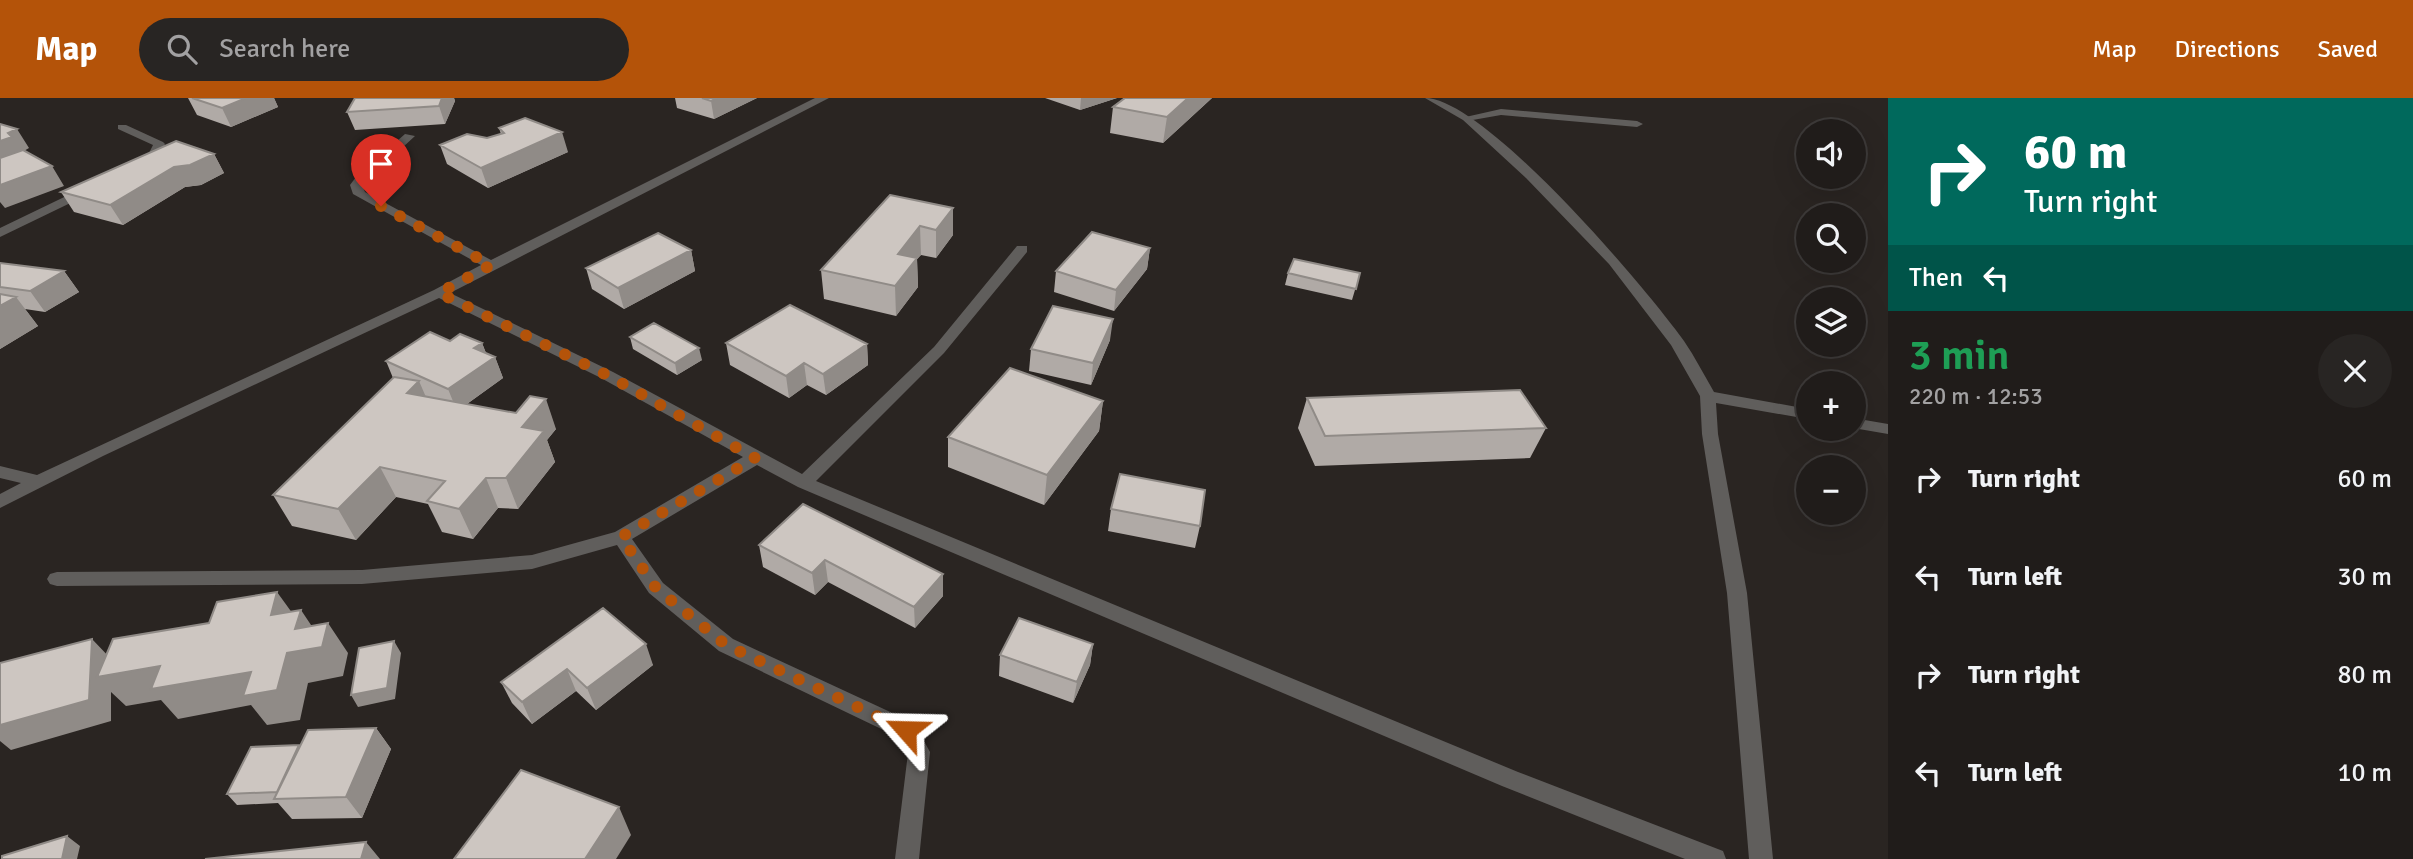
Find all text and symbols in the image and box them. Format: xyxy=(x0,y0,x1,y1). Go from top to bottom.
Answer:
search box xyxy=(139,18,629,81)
text: Map xyxy=(35,29,97,70)
icon: search xyxy=(163,30,201,68)
text: Search here xyxy=(219,33,350,65)
text: Map xyxy=(2092,34,2137,64)
text: Directions xyxy=(2175,34,2280,64)
text: Saved xyxy=(2318,34,2378,64)
map controls xyxy=(1796,119,1866,525)
button: sound xyxy=(1796,119,1866,189)
text: 60 m xyxy=(2024,122,2127,182)
icon: right xyxy=(1909,126,2000,217)
pin xyxy=(351,134,411,206)
icon: arrive xyxy=(362,145,400,183)
text: Turn right xyxy=(2024,182,2157,221)
button: search xyxy=(1796,203,1866,273)
icon: left xyxy=(1977,259,2015,297)
text: Then xyxy=(1909,262,1963,294)
button: layers xyxy=(1796,287,1866,357)
text: 3 min xyxy=(1909,330,2010,381)
button: close xyxy=(2318,334,2392,408)
button: + xyxy=(1796,371,1866,441)
text: 220 m · 12:53 xyxy=(1909,382,2043,411)
button: − xyxy=(1796,455,1866,525)
icon: right xyxy=(1909,460,1947,498)
text: Turn right xyxy=(1968,463,2080,495)
text: 60 m xyxy=(2337,463,2392,495)
icon: left xyxy=(1909,558,1947,596)
text: Turn left xyxy=(1968,561,2062,593)
text: 30 m xyxy=(2337,561,2392,593)
icon: right xyxy=(1909,656,1947,694)
text: Turn right xyxy=(1968,659,2080,691)
text: 80 m xyxy=(2337,659,2392,691)
position arrow xyxy=(869,693,943,767)
icon: left xyxy=(1909,754,1947,792)
text: Turn left xyxy=(1968,757,2062,789)
text: 10 m xyxy=(2337,757,2392,789)

